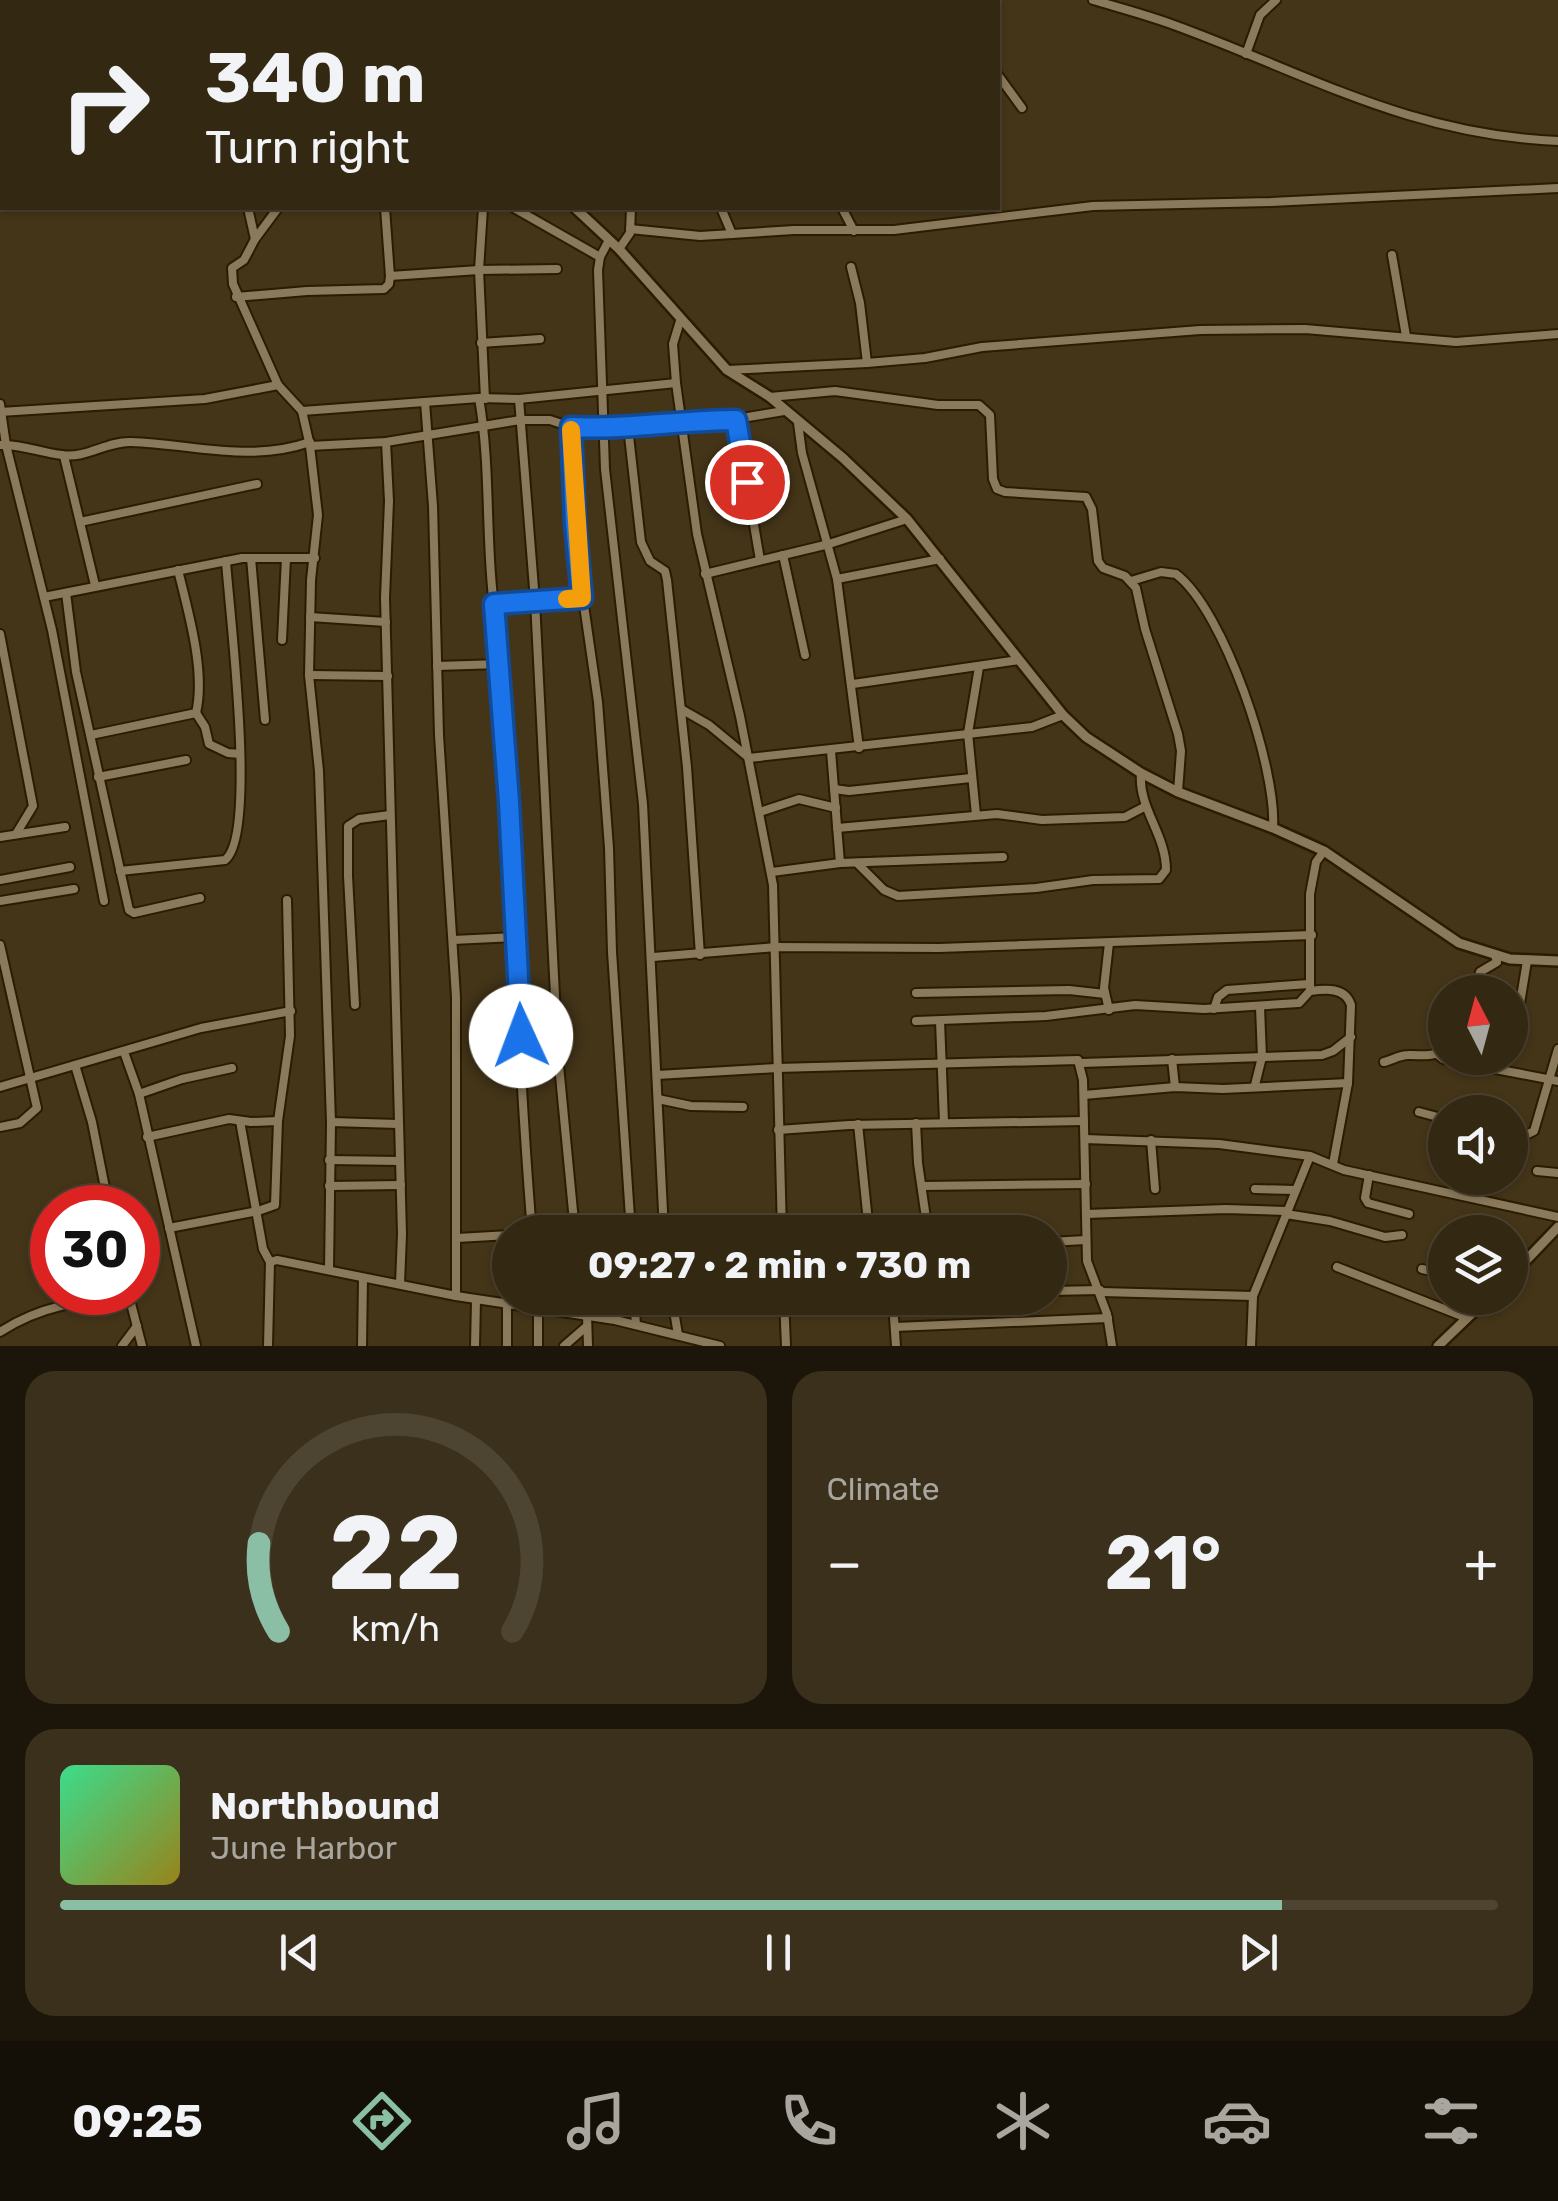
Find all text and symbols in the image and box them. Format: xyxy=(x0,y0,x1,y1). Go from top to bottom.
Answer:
text: 340 m xyxy=(205,37,426,120)
icon: right xyxy=(40,40,170,170)
text: Turn right xyxy=(205,121,409,174)
pin xyxy=(705,440,790,525)
icon: arrive xyxy=(720,455,775,510)
north arrow xyxy=(1428,975,1528,1075)
map controls xyxy=(1428,975,1528,1315)
position arrow xyxy=(469,984,573,1088)
button: sound xyxy=(1428,1095,1528,1195)
speed limit sign: 30 xyxy=(30,1185,160,1315)
button: layers xyxy=(1428,1215,1528,1315)
text: 09:27 · 2 min · 730 m xyxy=(588,1242,971,1288)
text: Climate xyxy=(827,1470,940,1508)
text: 22 xyxy=(328,1492,463,1615)
text: 21° xyxy=(1105,1519,1221,1608)
text: − xyxy=(827,1531,862,1596)
text: + xyxy=(1464,1531,1498,1596)
text: km/h xyxy=(351,1608,440,1650)
text: Northbound xyxy=(210,1783,440,1829)
text: June Harbor xyxy=(210,1829,397,1867)
icon: previous xyxy=(272,1925,327,1980)
icon: pause xyxy=(751,1925,806,1980)
icon: next xyxy=(1231,1925,1286,1980)
icon: directions xyxy=(347,2086,417,2156)
icon: music xyxy=(561,2086,631,2156)
icon: phone xyxy=(774,2086,844,2156)
icon: climate xyxy=(988,2086,1058,2156)
icon: car xyxy=(1202,2086,1272,2156)
icon: filters xyxy=(1416,2086,1486,2156)
text: 09:25 xyxy=(72,2095,203,2148)

